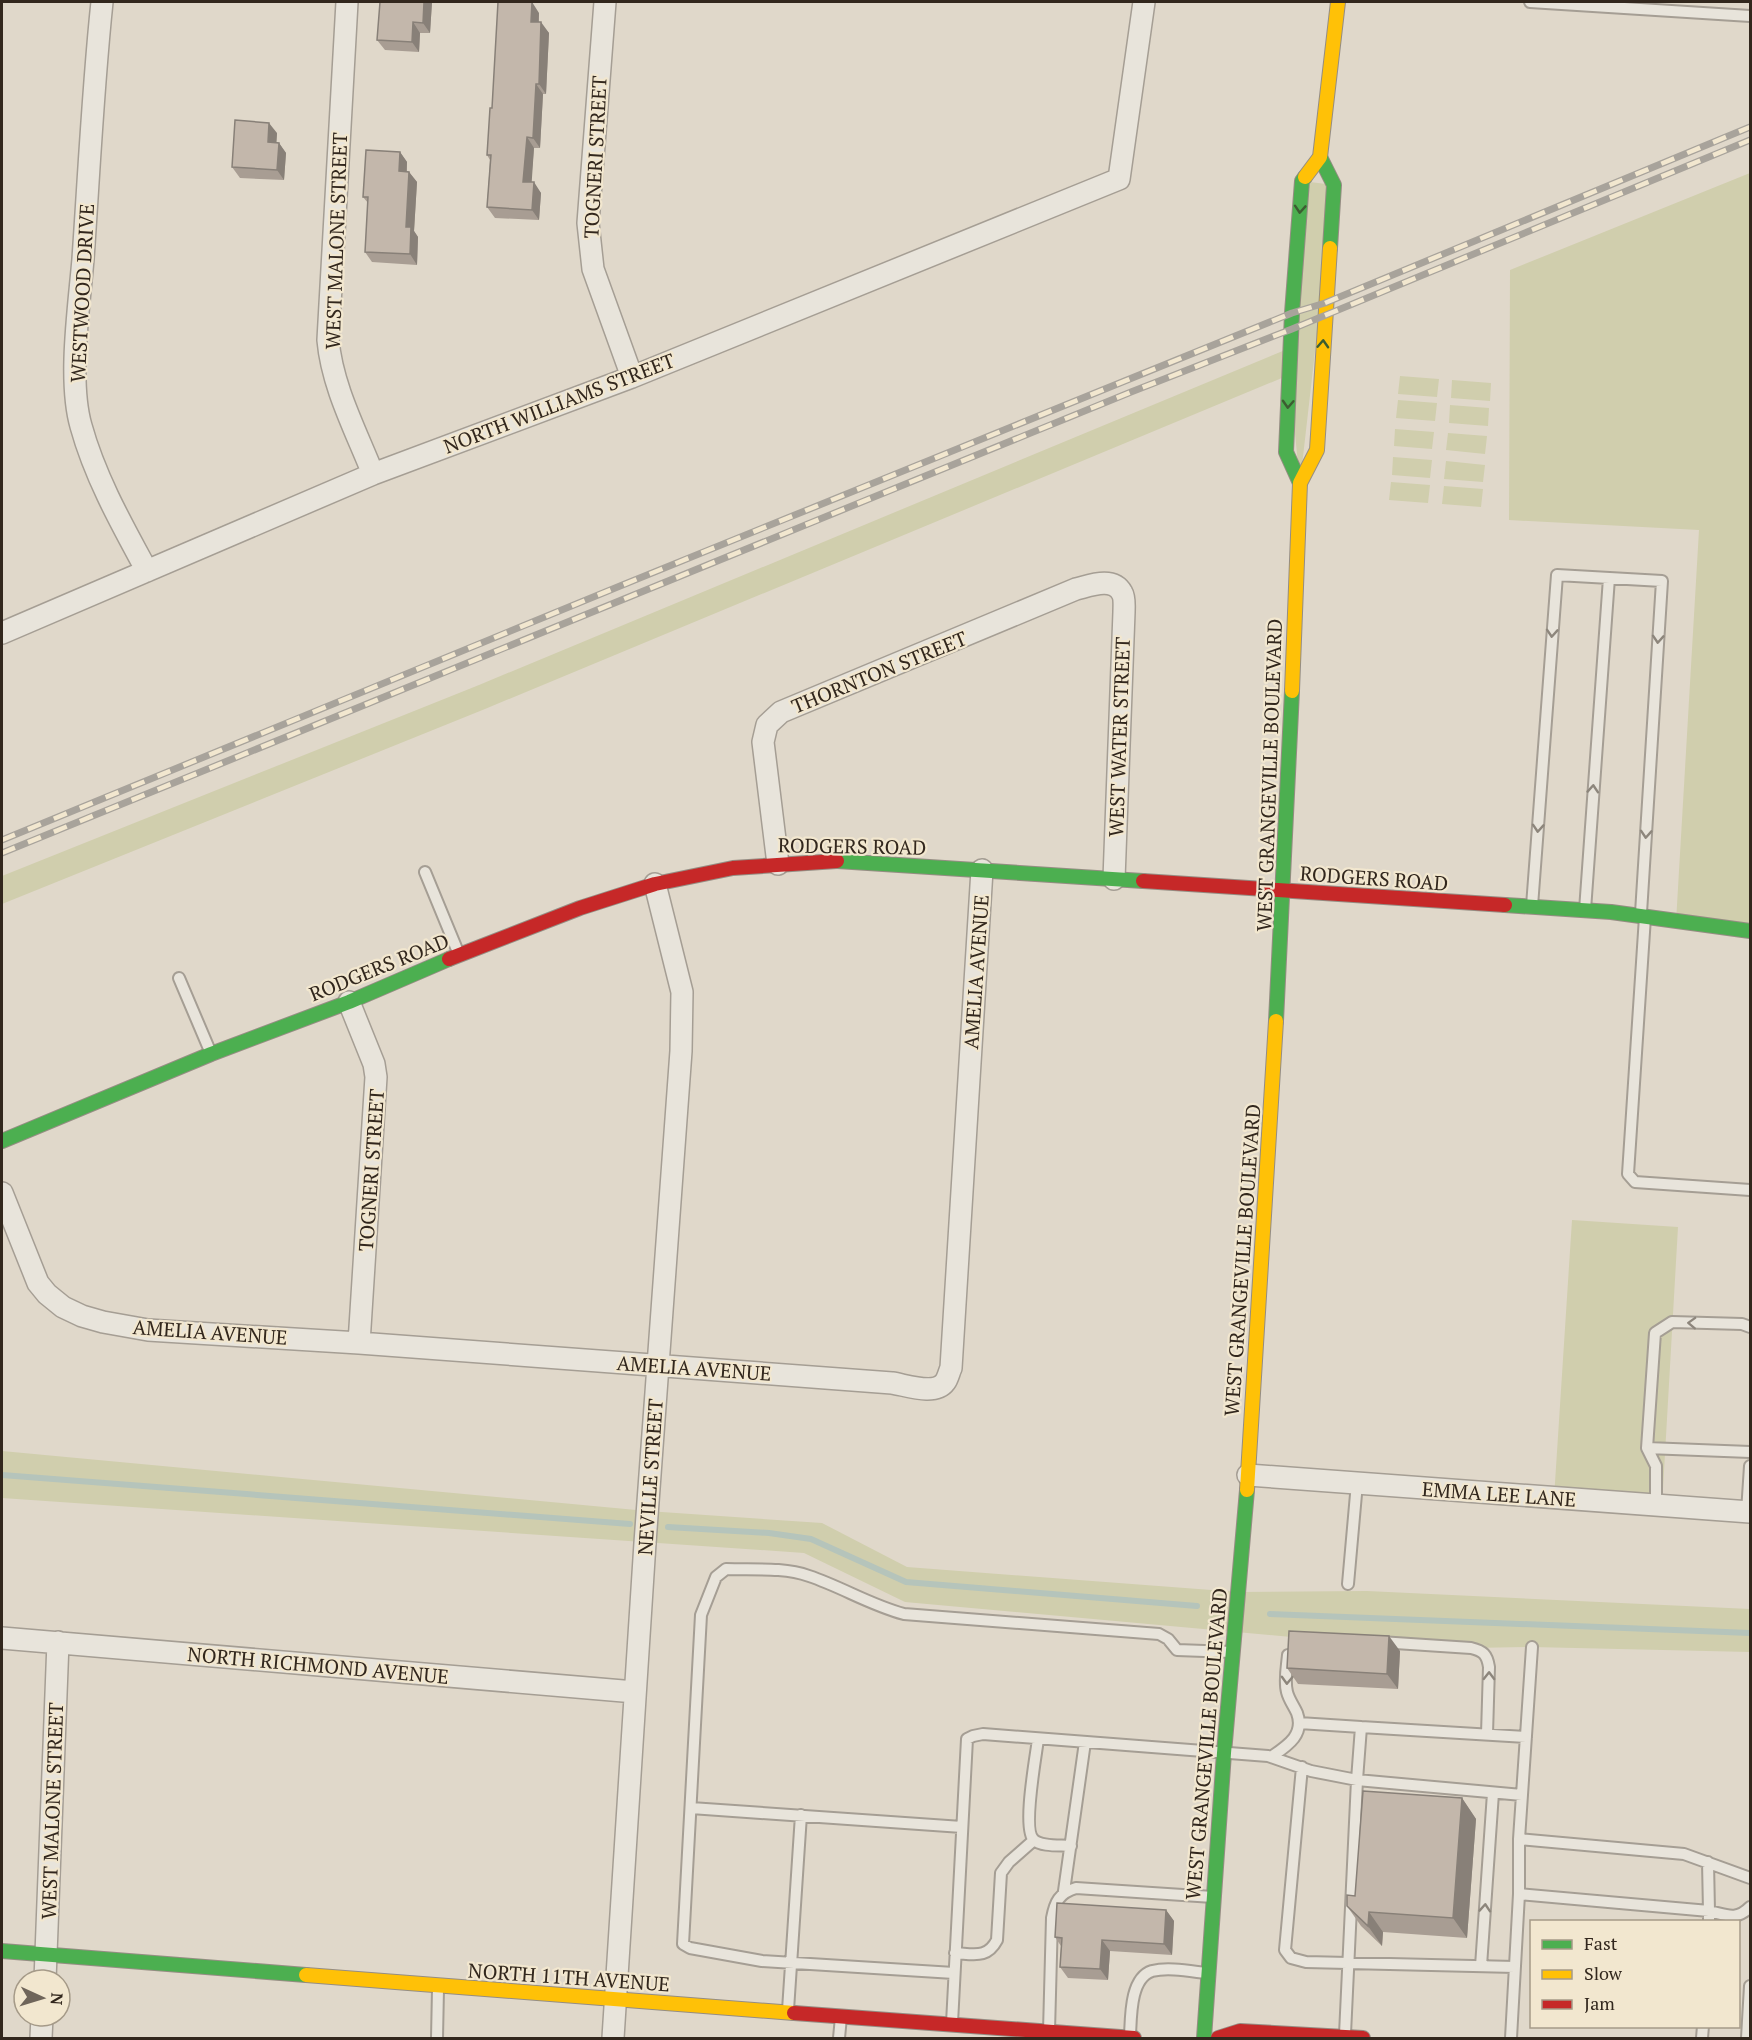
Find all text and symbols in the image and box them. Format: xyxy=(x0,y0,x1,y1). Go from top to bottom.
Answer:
street label: TOGNERI STREET xyxy=(577,75,613,239)
street label: WEST MALONE STREET xyxy=(319,132,353,350)
street label: WESTWOOD DRIVE xyxy=(64,203,100,383)
one-way arrow xyxy=(1294,205,1307,214)
one-way arrow xyxy=(1316,340,1329,349)
street label: NORTH WILLIAMS STREET xyxy=(439,346,679,460)
one-way arrow xyxy=(1281,399,1294,408)
street label: WEST GRANGEVILLE BOULEVARD xyxy=(1250,618,1288,932)
street label: THORNTON STREET xyxy=(787,624,971,720)
one-way arrow xyxy=(1546,629,1559,638)
one-way arrow xyxy=(1652,635,1665,644)
street label: WEST WATER STREET xyxy=(1102,636,1136,838)
one-way arrow xyxy=(1587,784,1600,793)
one-way arrow xyxy=(1532,823,1545,832)
one-way arrow xyxy=(1640,829,1653,838)
street label: RODGERS ROAD xyxy=(778,831,926,861)
street label: RODGERS ROAD xyxy=(1299,859,1449,897)
street label: AMELIA AVENUE xyxy=(957,894,995,1050)
street label: RODGERS ROAD xyxy=(305,927,453,1007)
street label: TOGNERI STREET xyxy=(352,1088,390,1252)
street label: WEST GRANGEVILLE BOULEVARD xyxy=(1218,1103,1266,1417)
street label: AMELIA AVENUE xyxy=(132,1313,288,1351)
one-way arrow xyxy=(1688,1317,1697,1329)
street label: AMELIA AVENUE xyxy=(616,1349,772,1387)
street label: NEVILLE STREET xyxy=(631,1398,669,1556)
street label: EMMA LEE LANE xyxy=(1421,1475,1577,1513)
street label: WEST GRANGEVILLE BOULEVARD xyxy=(1179,1587,1233,1901)
street label: NORTH RICHMOND AVENUE xyxy=(186,1640,450,1690)
one-way arrow xyxy=(1483,1671,1495,1680)
one-way arrow xyxy=(1280,1676,1293,1685)
street label: WEST MALONE STREET xyxy=(35,1702,69,1920)
one-way arrow xyxy=(1478,1903,1491,1912)
legend xyxy=(1530,1920,1740,2028)
text: Fast xyxy=(1584,1931,1618,1955)
street label: NORTH 11TH AVENUE xyxy=(467,1956,671,1998)
text: Slow xyxy=(1584,1961,1623,1985)
north arrow xyxy=(12,1968,72,2028)
text: Jam xyxy=(1584,1991,1615,2015)
text: N xyxy=(46,1992,68,2006)

